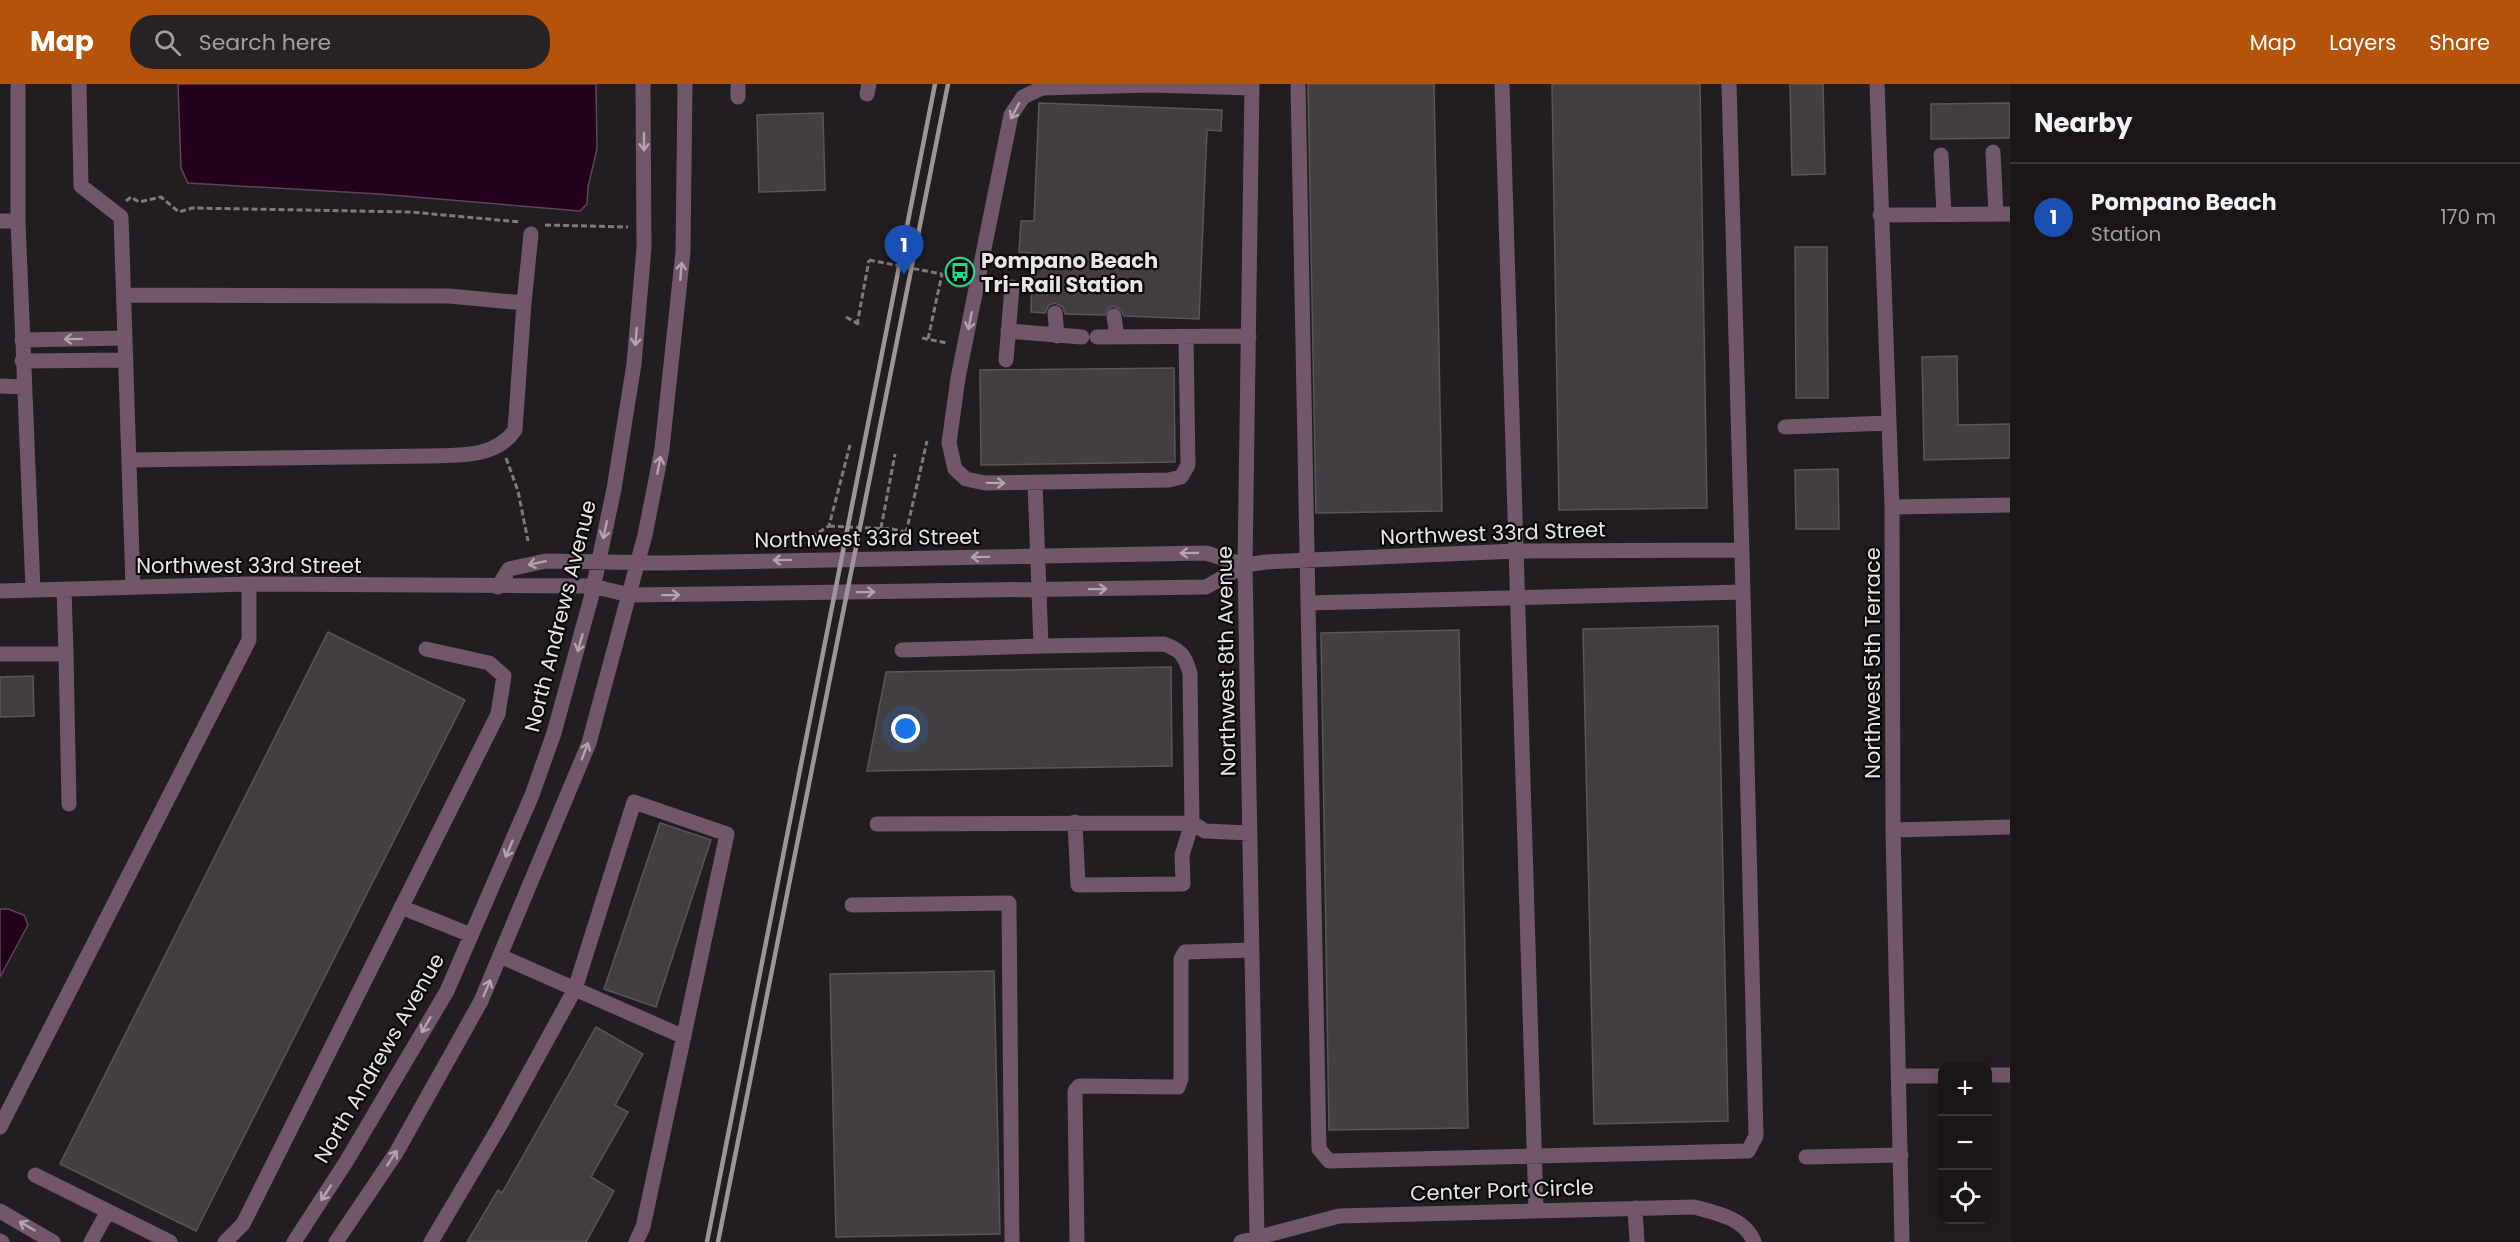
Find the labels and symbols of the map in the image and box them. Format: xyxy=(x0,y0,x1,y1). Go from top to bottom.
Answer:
one-way arrow xyxy=(1009,102,1021,119)
one-way arrow xyxy=(638,132,650,152)
pin: 1 xyxy=(884,226,924,275)
place label: Pompano Beach Tri-Rail Station xyxy=(981,246,1158,299)
bus stop icon: Pompano Beach Tri-Rail Station xyxy=(944,256,976,288)
one-way arrow xyxy=(676,262,687,282)
one-way arrow xyxy=(964,311,975,331)
one-way arrow xyxy=(630,327,641,347)
one-way arrow xyxy=(64,333,84,345)
one-way arrow xyxy=(654,455,665,475)
one-way arrow xyxy=(986,477,1006,489)
street label: North Andrews Avenue xyxy=(517,497,603,735)
street label: Northwest 33rd Street xyxy=(1380,515,1606,551)
one-way arrow xyxy=(599,520,611,539)
street label: Northwest 33rd Street xyxy=(754,522,980,554)
street label: Northwest 8th Avenue xyxy=(1209,546,1243,776)
one-way arrow xyxy=(1179,547,1199,559)
street label: Northwest 5th Terrace xyxy=(1858,547,1887,779)
street label: Northwest 33rd Street xyxy=(136,551,362,580)
one-way arrow xyxy=(970,551,990,563)
one-way arrow xyxy=(772,554,792,566)
one-way arrow xyxy=(527,558,547,569)
one-way arrow xyxy=(1087,583,1107,595)
one-way arrow xyxy=(856,586,876,598)
one-way arrow xyxy=(661,589,681,600)
one-way arrow xyxy=(573,633,585,652)
your location xyxy=(891,714,920,743)
one-way arrow xyxy=(581,742,592,761)
one-way arrow xyxy=(502,840,513,858)
street label: North Andrews Avenue xyxy=(307,948,451,1168)
one-way arrow xyxy=(481,979,493,997)
one-way arrow xyxy=(420,1016,432,1033)
one-way arrow xyxy=(386,1151,398,1167)
street label: Center Port Circle xyxy=(1410,1172,1594,1208)
one-way arrow xyxy=(320,1184,332,1201)
one-way arrow xyxy=(19,1220,36,1232)

